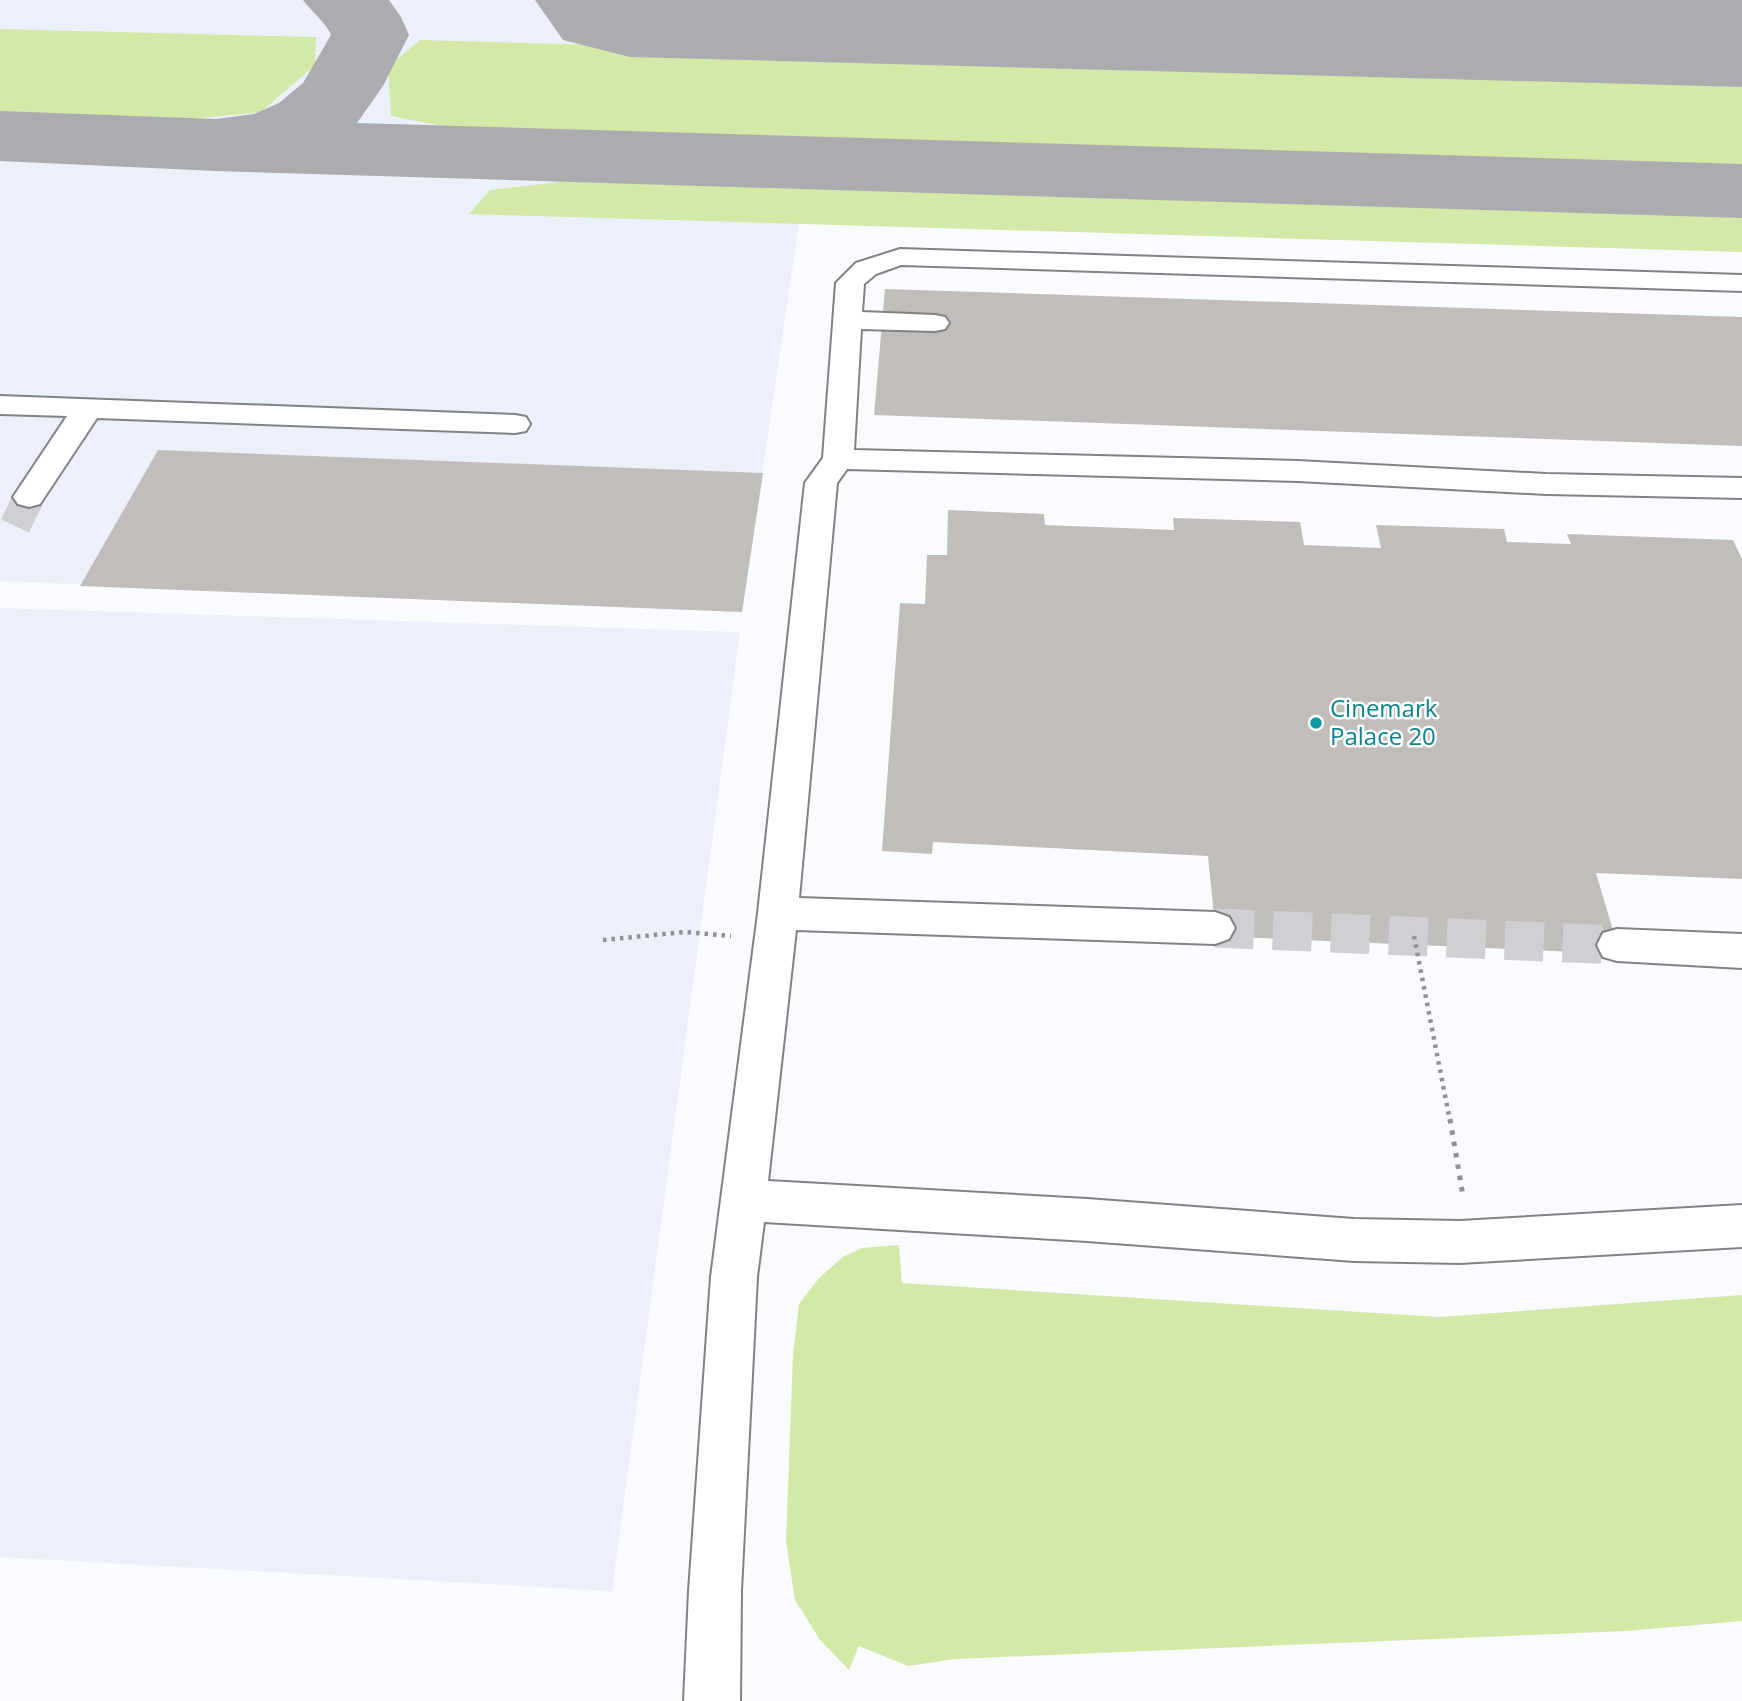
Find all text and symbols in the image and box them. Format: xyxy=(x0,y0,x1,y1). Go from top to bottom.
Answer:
place label: Cinemark Palace 20 xyxy=(1330,691,1438,752)
marker: Cinemark Palace 20 xyxy=(1308,715,1324,731)

